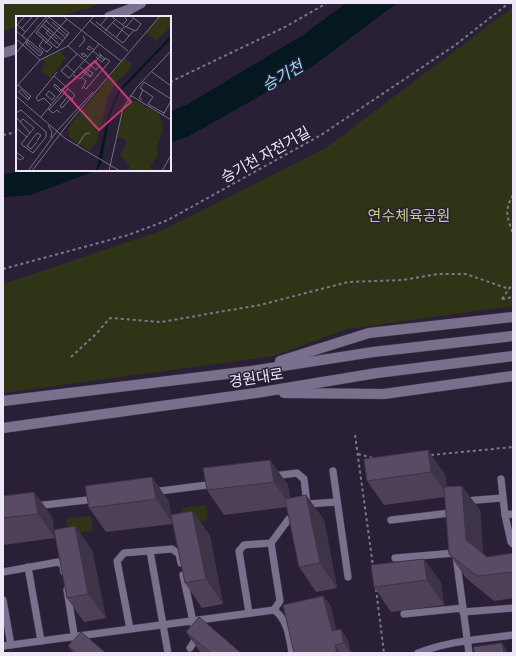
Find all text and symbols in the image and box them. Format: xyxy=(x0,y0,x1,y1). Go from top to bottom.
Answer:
inset map xyxy=(16,16,171,171)
water label: 승기천 xyxy=(258,55,308,94)
street label: 승기천 자전거길 xyxy=(217,122,313,186)
park label: 연수체육공원 xyxy=(368,206,450,224)
street label: 경원대로 xyxy=(227,364,285,390)

